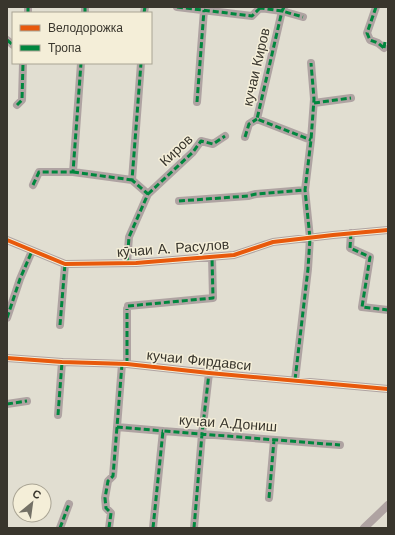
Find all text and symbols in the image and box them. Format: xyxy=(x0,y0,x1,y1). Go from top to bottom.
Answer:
legend xyxy=(12,12,152,64)
text: Велодорожка xyxy=(48,21,123,35)
street label: кучаи Киров xyxy=(239,26,273,108)
text: Тропа xyxy=(48,41,82,55)
street label: Киров xyxy=(156,131,196,169)
street label: кӯчаи А. Расулов xyxy=(116,236,230,260)
street label: кучаи Фирдавси xyxy=(146,347,252,373)
street label: кучаи А.Дониш xyxy=(178,412,278,434)
north arrow xyxy=(12,483,52,523)
text: С xyxy=(30,487,43,502)

